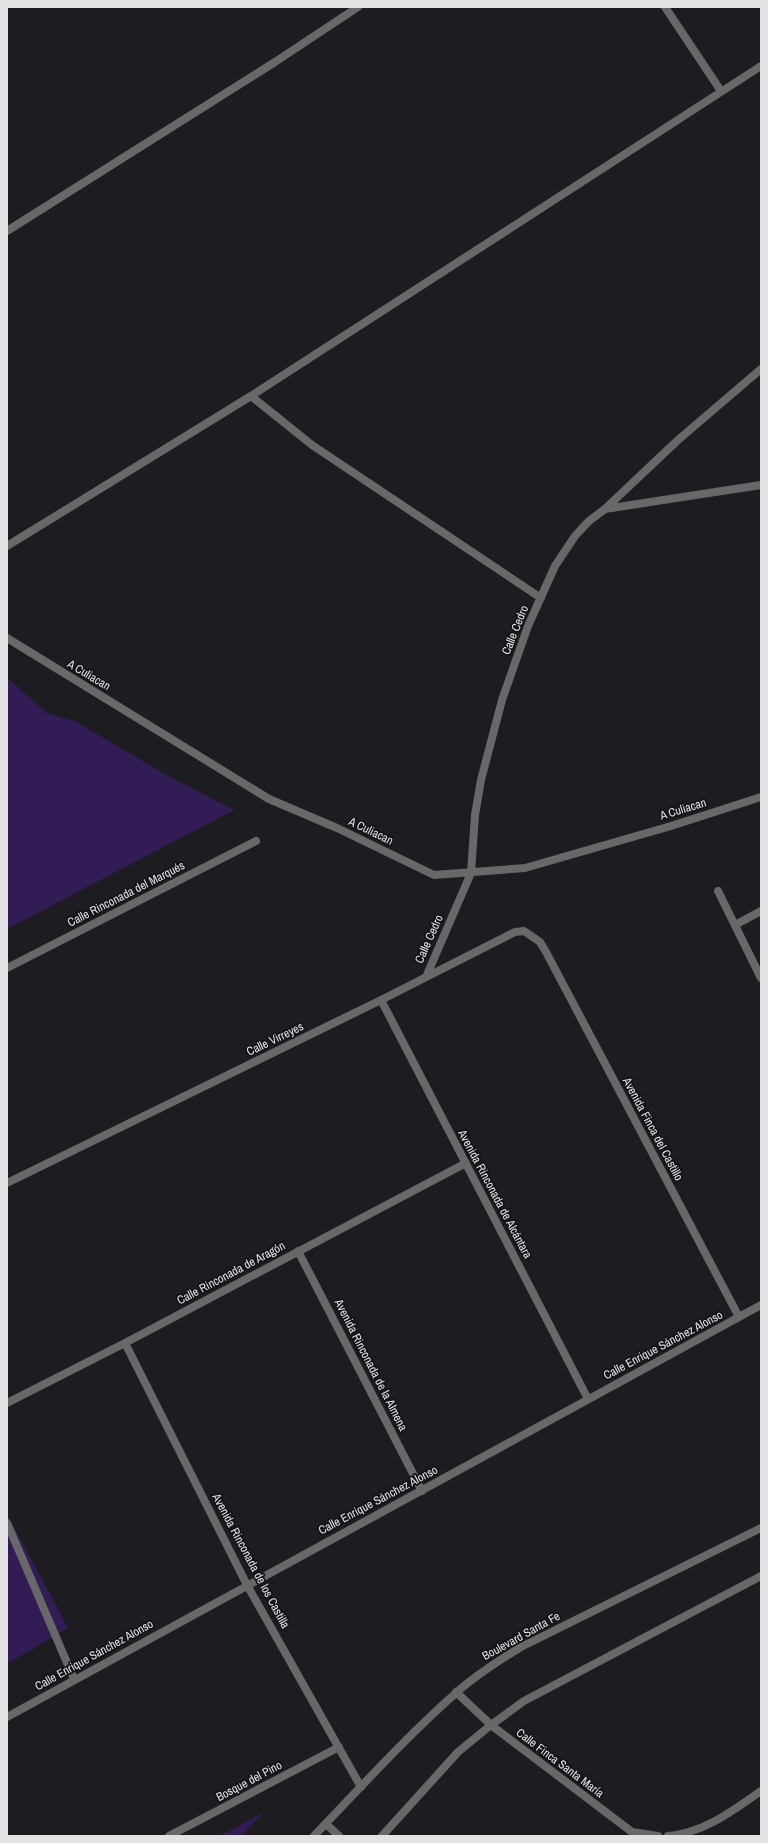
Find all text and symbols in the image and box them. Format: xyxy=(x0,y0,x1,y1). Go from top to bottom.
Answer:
street label: Calle Cedro xyxy=(498,603,532,657)
street label: A Culiacan xyxy=(64,655,114,694)
street label: A Culiacan xyxy=(657,794,708,824)
street label: A Culiacan xyxy=(345,813,396,849)
street label: Calle Rinconada del Marqués xyxy=(65,857,187,931)
street label: Calle Cedro xyxy=(411,912,447,966)
street label: Calle Virreyes xyxy=(244,1018,306,1060)
street label: Avenida Finca del Castillo xyxy=(619,1074,687,1183)
street label: Avenida Rinconada de Alcántara xyxy=(454,1126,536,1262)
street label: Calle Rinconada de Aragón xyxy=(174,1238,288,1308)
street label: Avenida Rinconada de la Almena xyxy=(330,1295,411,1434)
street label: Calle Enrique Sánchez Alonso xyxy=(601,1307,725,1383)
street label: Calle Enrique Sánchez Alonso xyxy=(316,1462,440,1538)
street label: Avenida Rinconada de los Castilla xyxy=(208,1490,294,1632)
street label: Boulevard Santa Fe xyxy=(479,1608,563,1664)
street label: Calle Enrique Sánchez Alonso xyxy=(32,1616,156,1694)
street label: Calle Finca Santa María xyxy=(513,1725,608,1802)
street label: Bosque del Pino xyxy=(213,1757,285,1805)

